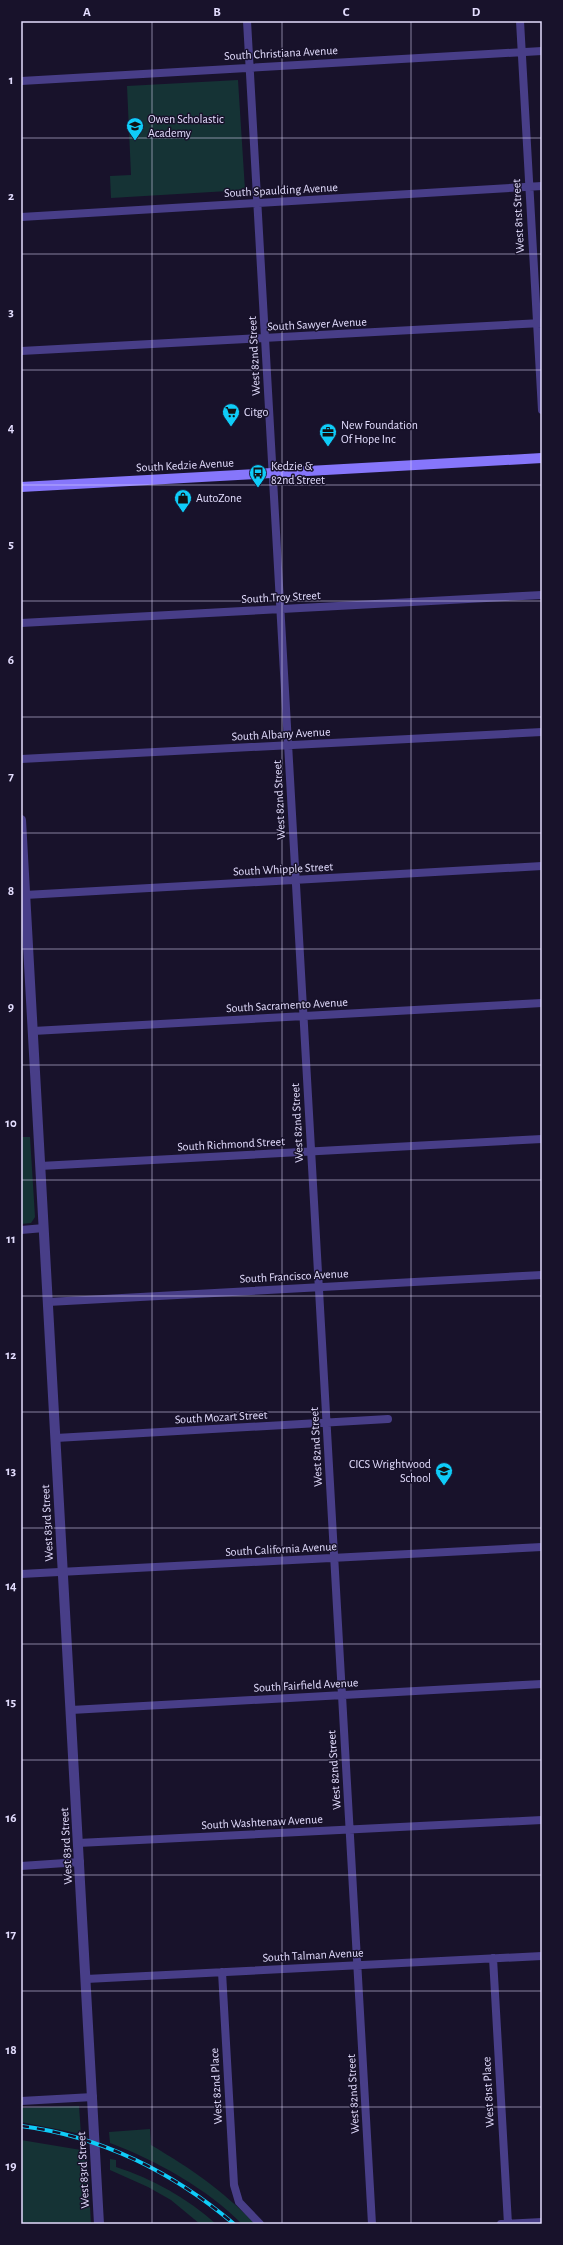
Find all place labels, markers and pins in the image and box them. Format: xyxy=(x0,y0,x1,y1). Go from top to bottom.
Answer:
place label: Owen Scholastic Academy xyxy=(148,113,224,140)
school or university icon: Owen Scholastic Academy xyxy=(125,116,145,141)
supermarket icon: Citgo xyxy=(221,402,241,427)
place label: Citgo xyxy=(244,406,269,418)
place label: New Foundation Of Hope Inc xyxy=(341,419,418,445)
office icon: New Foundation Of Hope Inc xyxy=(318,422,338,447)
place label: Kedzie & 82nd Street xyxy=(271,460,325,486)
bus stop icon: Kedzie & 82nd Street xyxy=(248,463,268,488)
shop icon: AutoZone xyxy=(173,488,193,513)
place label: AutoZone xyxy=(196,492,242,504)
place label: CICS Wrightwood School xyxy=(349,1458,431,1484)
school or university icon: CICS Wrightwood School xyxy=(434,1461,454,1486)

